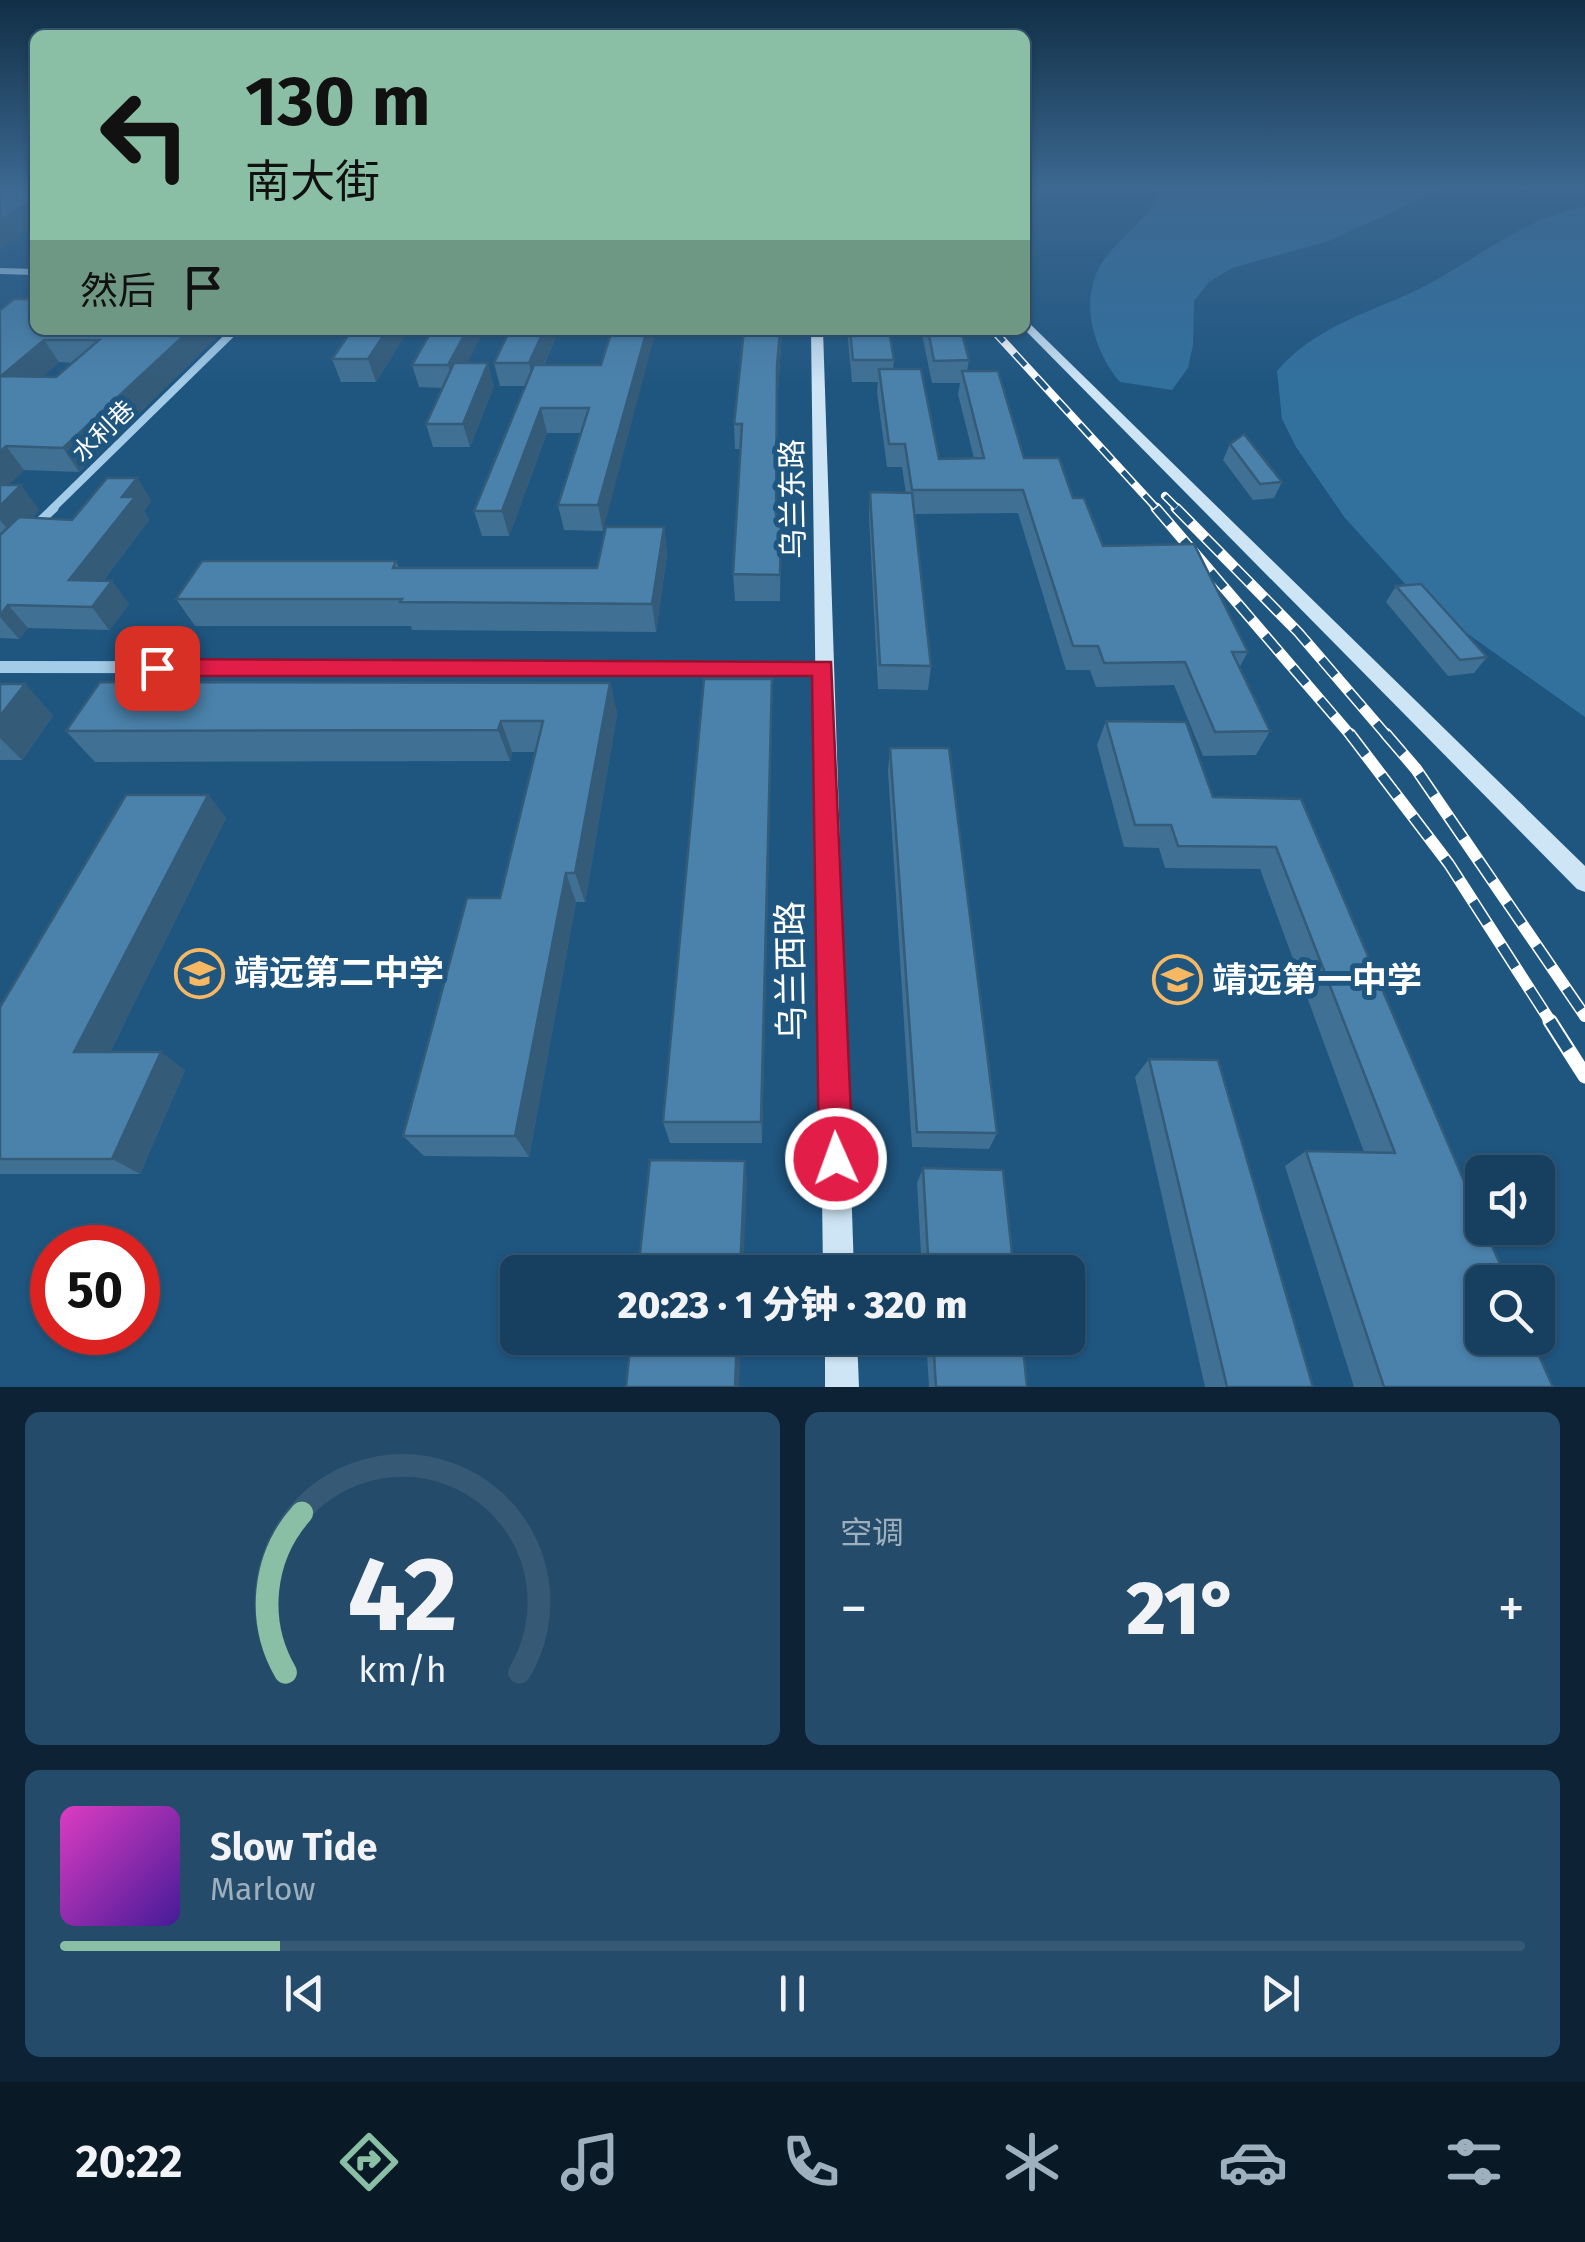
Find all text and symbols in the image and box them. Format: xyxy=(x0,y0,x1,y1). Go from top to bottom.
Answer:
text: 130 m xyxy=(245,60,431,144)
icon: left xyxy=(80,70,210,200)
text: 南大街 xyxy=(245,155,380,209)
icon: arrive xyxy=(176,260,231,315)
text: 然后 xyxy=(80,268,156,314)
street label: 水利巷 xyxy=(66,395,141,469)
street label: 乌兰东路 xyxy=(774,439,812,559)
pin xyxy=(115,626,200,711)
icon: arrive xyxy=(130,641,185,696)
street label: 乌兰西路 xyxy=(769,901,813,1041)
school or university icon: 靖远第二中学 xyxy=(173,947,225,999)
place label: 靖远第二中学 xyxy=(234,952,444,994)
school or university icon: 靖远第一中学 xyxy=(1151,954,1203,1006)
place label: 靖远第一中学 xyxy=(1212,959,1422,1001)
position arrow xyxy=(784,1107,888,1211)
map controls xyxy=(1465,1155,1555,1355)
button: sound xyxy=(1465,1155,1555,1245)
speed limit sign: 50 xyxy=(30,1225,160,1355)
button: search xyxy=(1465,1265,1555,1355)
text: 20:23 · 1 分钟 · 320 m xyxy=(618,1282,967,1328)
text: 空调 xyxy=(840,1514,904,1552)
text: 42 xyxy=(347,1533,458,1658)
text: 21° xyxy=(1126,1564,1239,1654)
text: − xyxy=(840,1576,868,1642)
text: + xyxy=(1498,1576,1525,1642)
text: km/h xyxy=(358,1649,447,1691)
text: Slow Tide xyxy=(210,1824,378,1870)
text: Marlow xyxy=(210,1870,316,1908)
icon: previous xyxy=(277,1966,332,2021)
icon: pause xyxy=(765,1966,820,2021)
icon: next xyxy=(1253,1966,1308,2021)
icon: directions xyxy=(334,2127,404,2197)
icon: music xyxy=(555,2127,625,2197)
icon: phone xyxy=(776,2127,846,2197)
icon: climate xyxy=(997,2127,1067,2197)
icon: car xyxy=(1218,2127,1288,2197)
icon: filters xyxy=(1439,2127,1509,2197)
text: 20:22 xyxy=(76,2135,182,2189)

